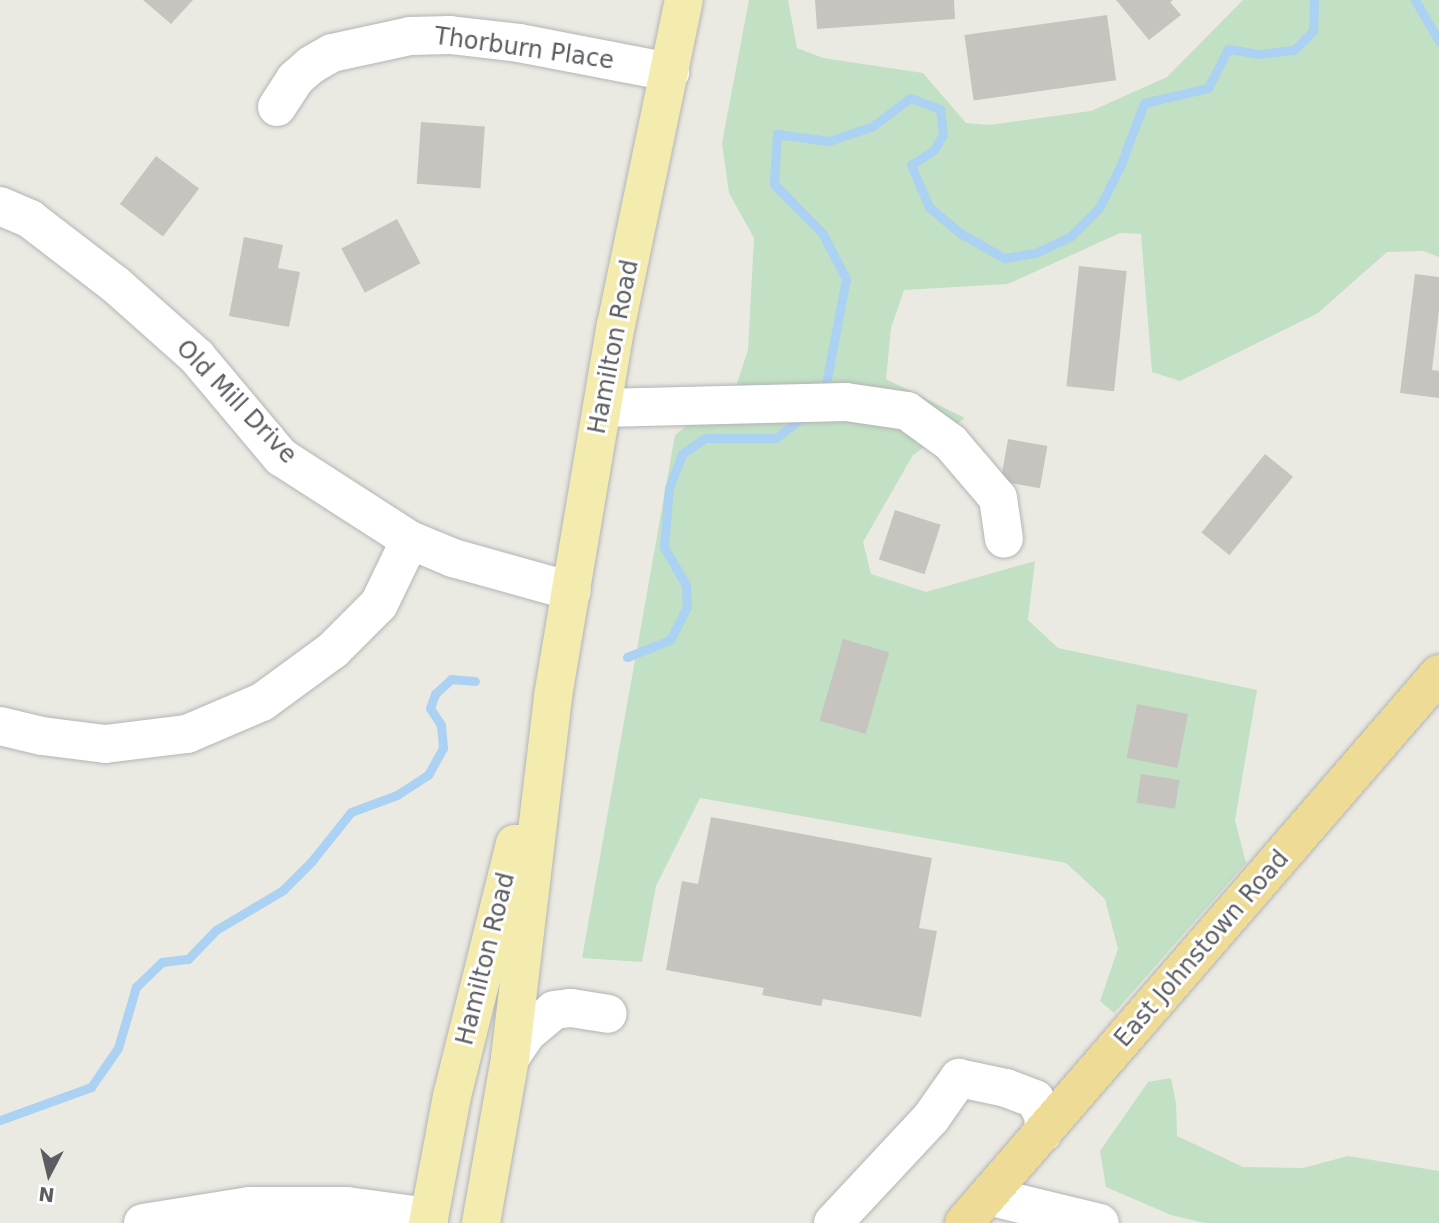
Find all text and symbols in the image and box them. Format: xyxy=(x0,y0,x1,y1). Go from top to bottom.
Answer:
street label: Thorburn Place xyxy=(432,22,616,76)
street label: Hamilton Road xyxy=(583,258,645,436)
street label: Old Mill Drive xyxy=(170,334,302,470)
street label: East Johnstown Road xyxy=(1109,845,1295,1053)
street label: Hamilton Road xyxy=(451,870,521,1048)
north arrow xyxy=(14,1139,84,1209)
text: N xyxy=(37,1183,56,1207)

